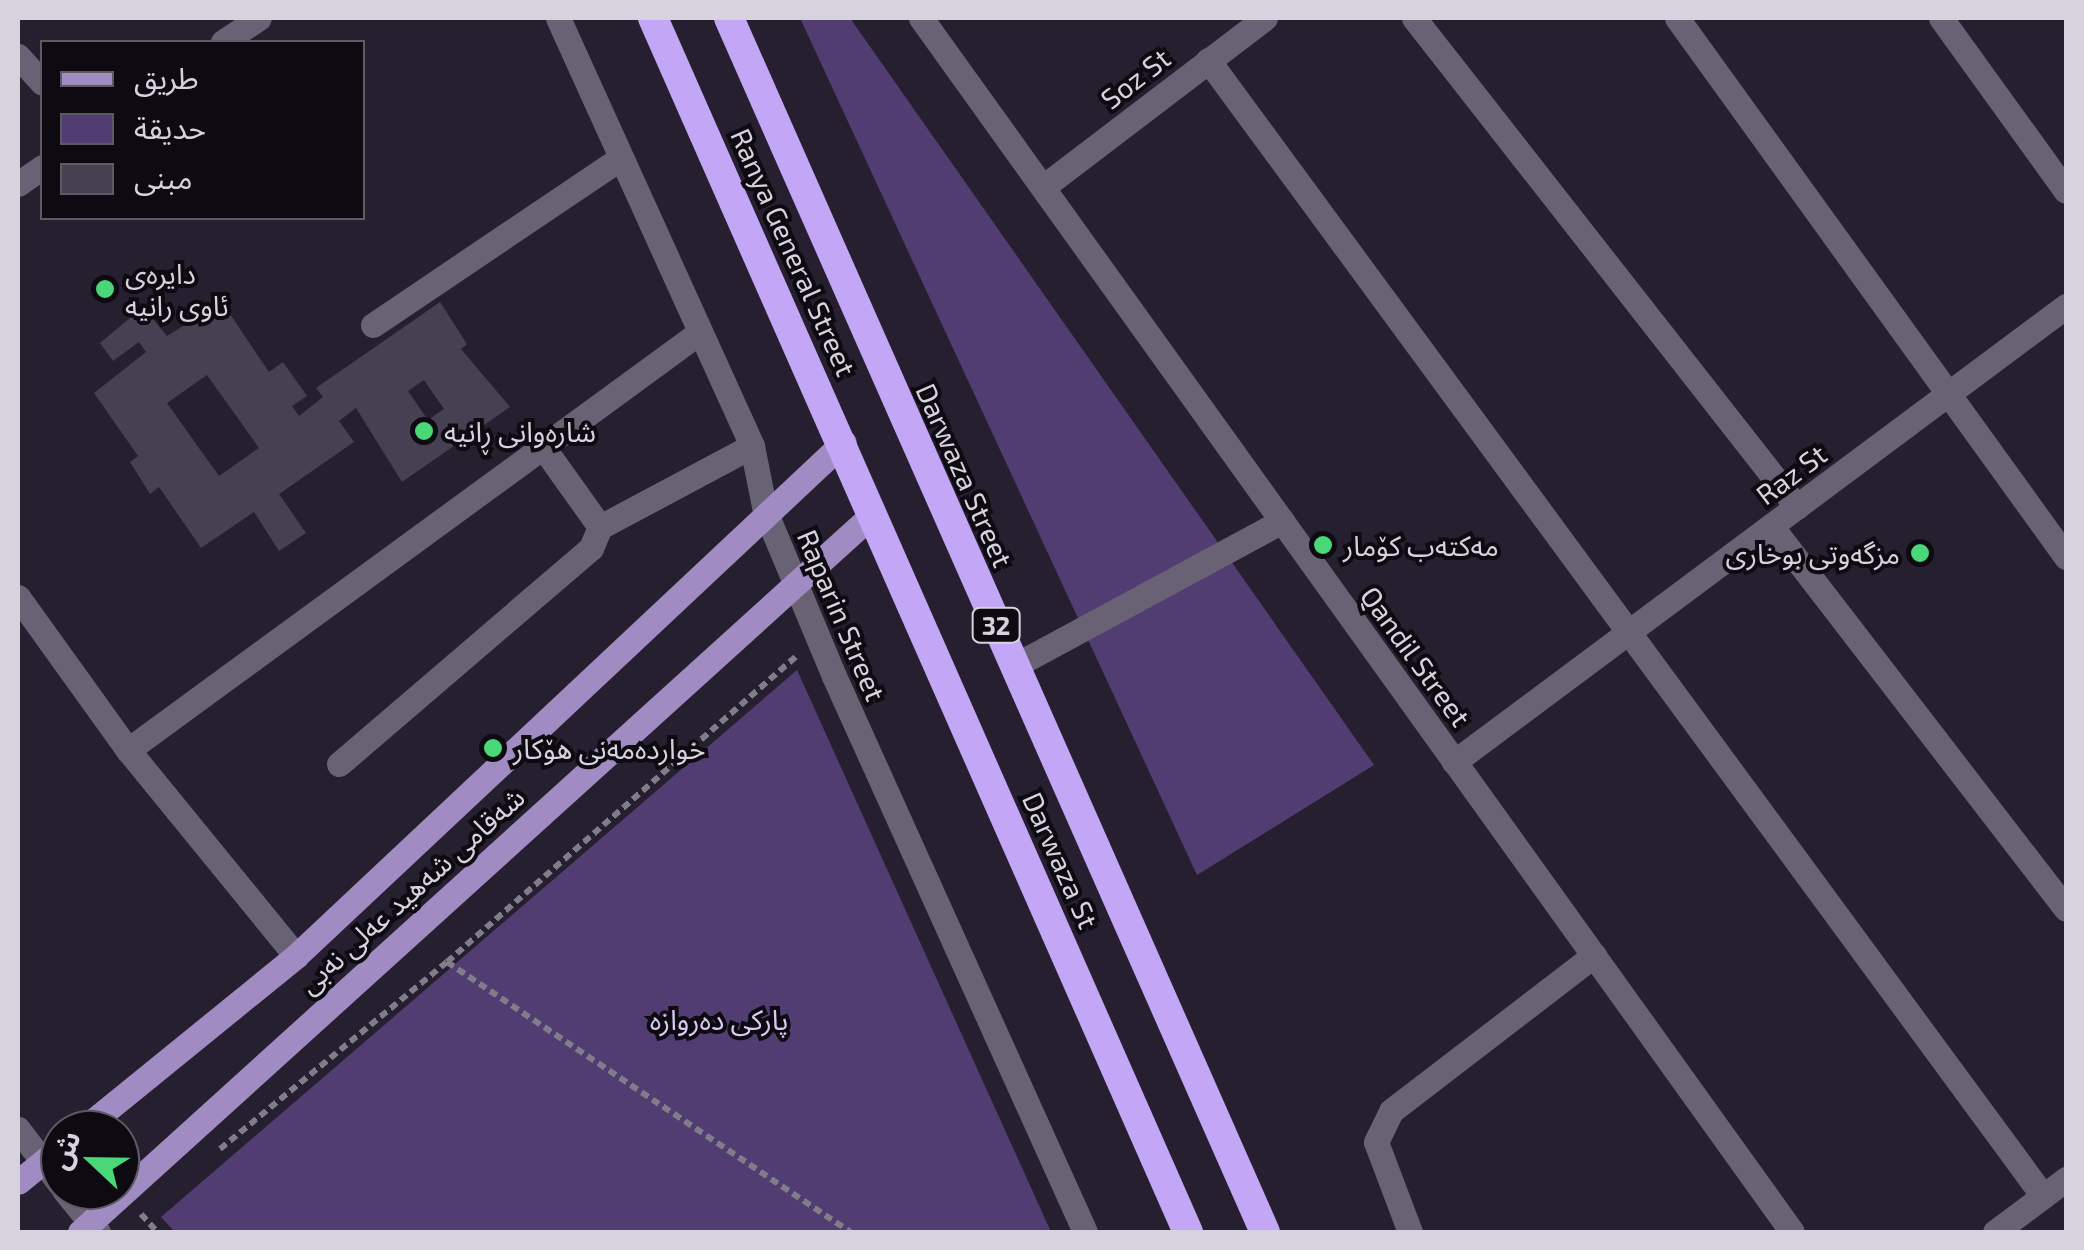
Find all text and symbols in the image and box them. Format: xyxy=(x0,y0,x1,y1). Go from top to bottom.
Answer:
legend xyxy=(40,40,365,220)
street label: Soz St xyxy=(1094,41,1176,115)
text: طريق xyxy=(134,59,199,95)
text: حديقة xyxy=(134,109,206,145)
street label: Ranya General Street xyxy=(724,123,864,381)
text: مبنى xyxy=(134,159,192,195)
place label: دایرەی ئاوی رانیە xyxy=(125,256,229,322)
marker: دایرەی ئاوی رانیە xyxy=(94,278,116,300)
street label: Darwaza Street xyxy=(910,378,1020,572)
place label: شارەوانی ڕانیە xyxy=(444,414,596,448)
marker: شارەوانی ڕانیە xyxy=(413,420,435,442)
street label: Raz St xyxy=(1749,437,1833,511)
street label: Raparin Street xyxy=(791,524,893,706)
place label: مەکتەب کۆمار xyxy=(1343,528,1499,562)
marker: مەکتەب کۆمار xyxy=(1312,534,1334,556)
place label: مزگەوتی بوخاری xyxy=(1726,536,1900,570)
marker: مزگەوتی بوخاری xyxy=(1909,542,1931,564)
street label: Qandil Street xyxy=(1354,579,1478,733)
road number: 32 xyxy=(971,605,1021,645)
place label: خواردەمەنی هۆکار xyxy=(513,731,705,765)
marker: خواردەمەنی هۆکار xyxy=(482,737,504,759)
street label: شەقامی شەهید عەلی نەبی xyxy=(291,780,531,1000)
street label: Darwaza St xyxy=(1016,787,1106,933)
park label: پارکی دەروازە xyxy=(650,1002,788,1036)
north arrow xyxy=(40,1110,140,1210)
text: ش xyxy=(41,1125,87,1174)

